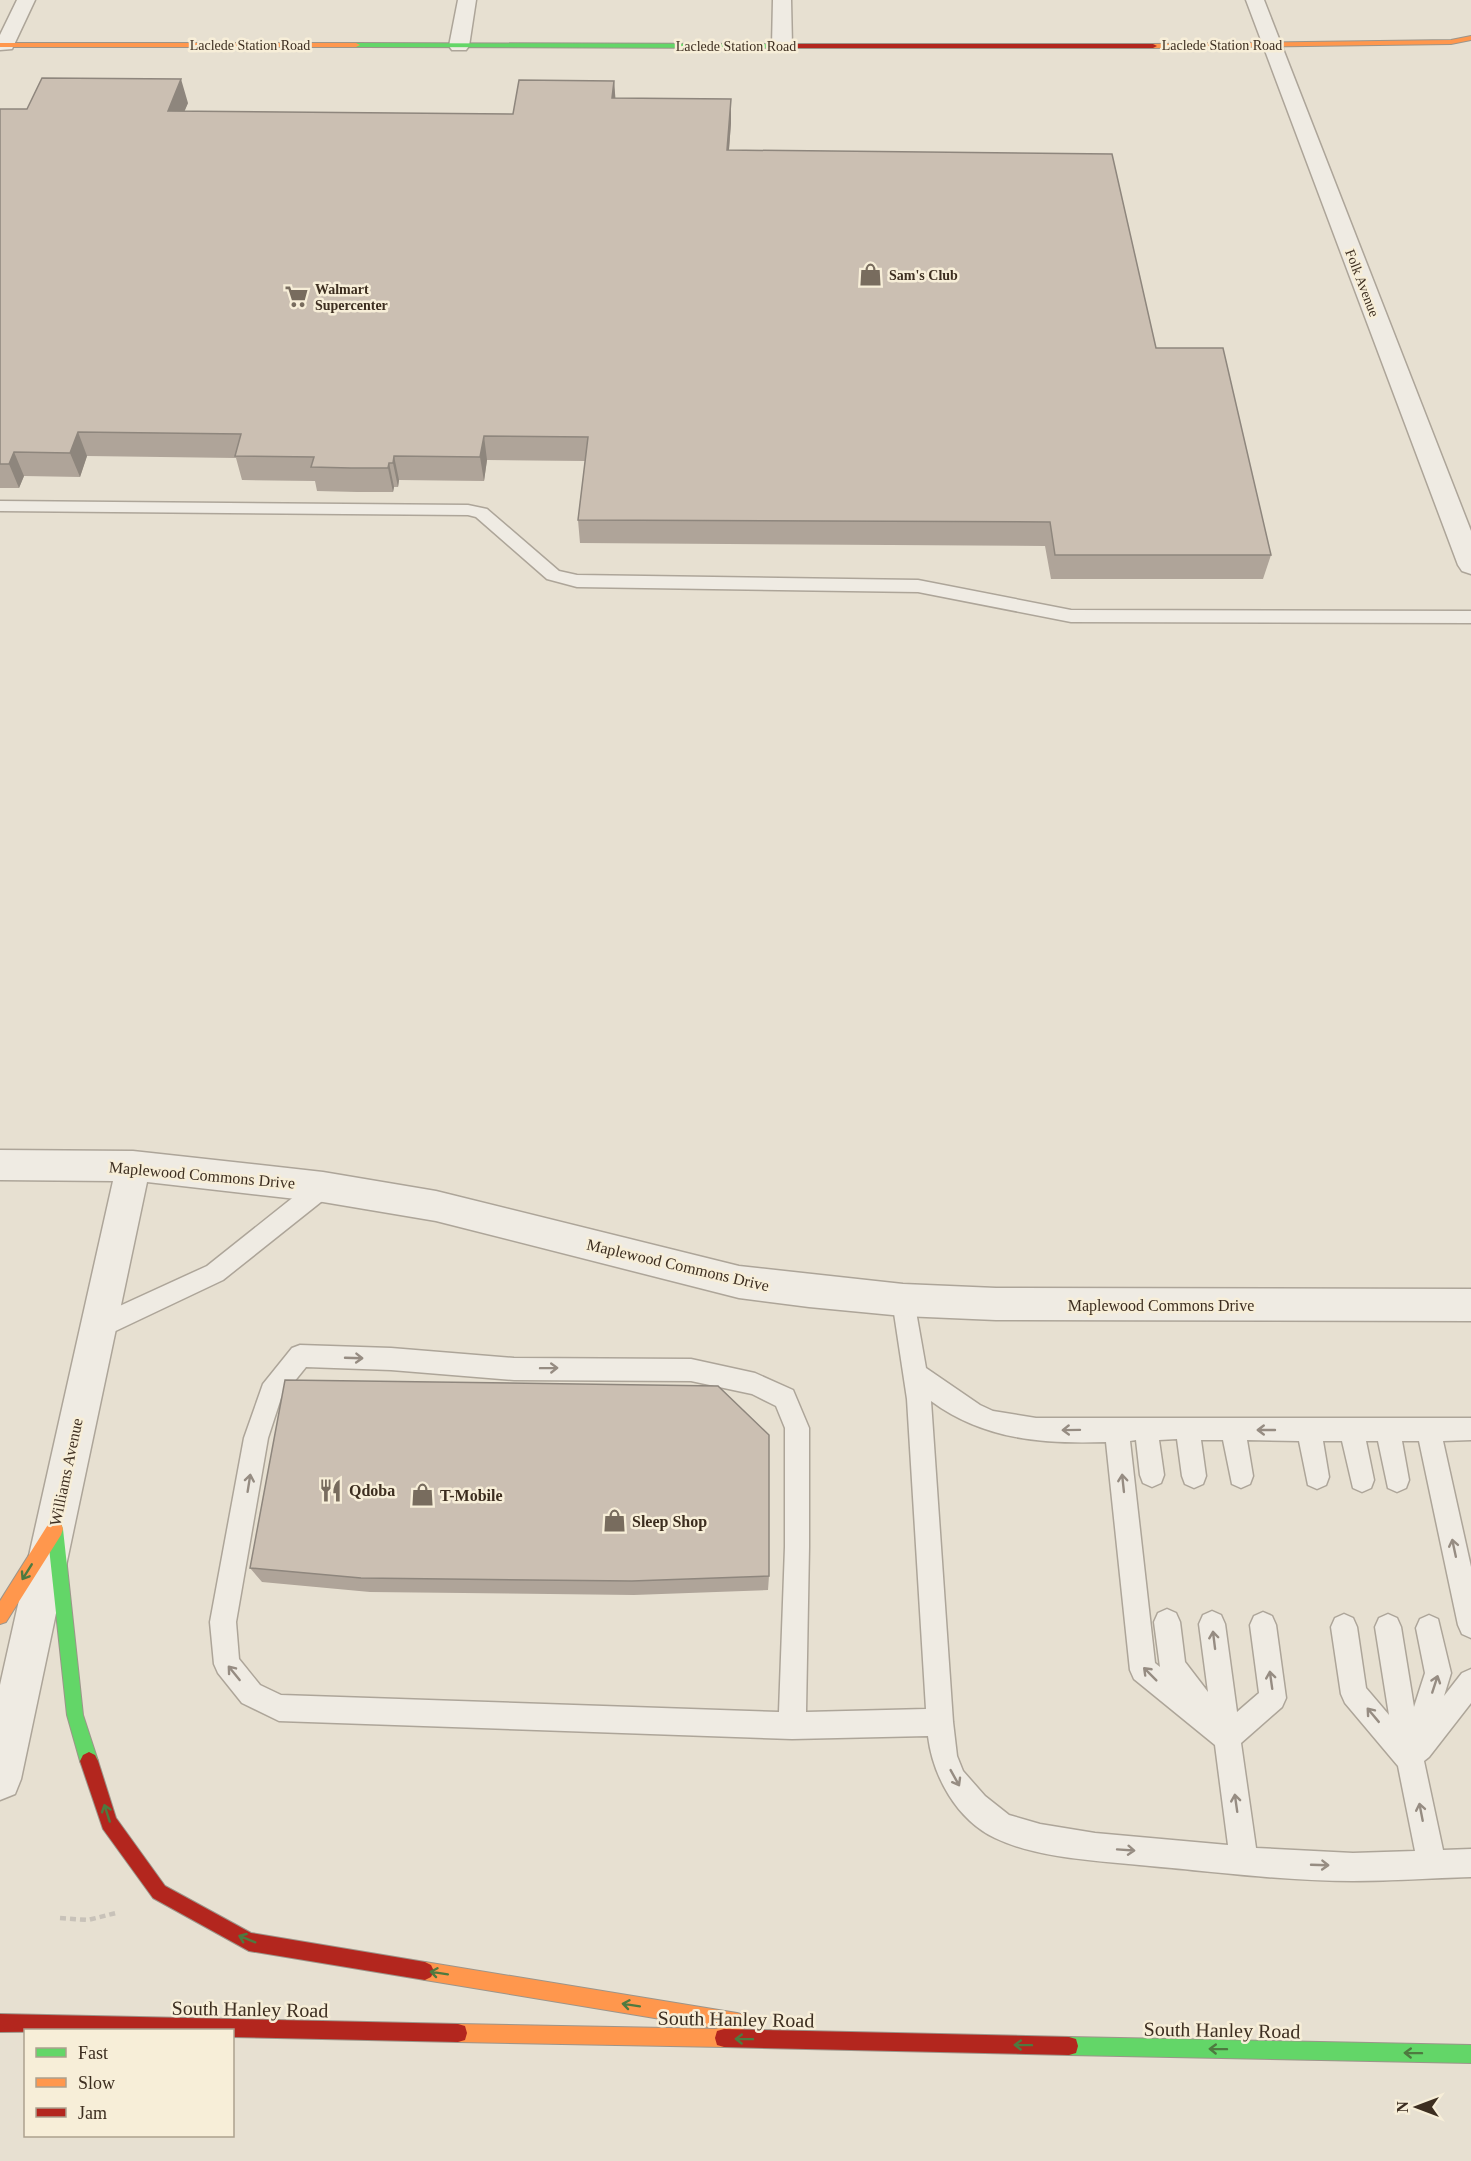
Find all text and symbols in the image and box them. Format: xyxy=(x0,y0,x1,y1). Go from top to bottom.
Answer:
street label: Laclede Station Road xyxy=(190,38,310,53)
street label: Laclede Station Road xyxy=(1162,38,1282,53)
street label: Laclede Station Road xyxy=(676,39,796,54)
street label: Folk Avenue xyxy=(1342,247,1382,319)
shop icon: Sam's Club xyxy=(858,262,884,288)
place label: Sam's Club xyxy=(889,268,958,283)
place label: Walmart Supercenter xyxy=(315,282,388,313)
supermarket icon: Walmart Supercenter xyxy=(284,284,310,310)
street label: Maplewood Commons Drive xyxy=(108,1158,296,1193)
street label: Maplewood Commons Drive xyxy=(585,1236,771,1295)
street label: Maplewood Commons Drive xyxy=(1068,1297,1254,1315)
one-way arrow xyxy=(344,1352,364,1363)
one-way arrow xyxy=(538,1363,558,1374)
street label: Williams Avenue xyxy=(46,1417,86,1527)
one-way arrow xyxy=(1061,1424,1081,1436)
one-way arrow xyxy=(1256,1424,1276,1436)
one-way arrow xyxy=(243,1474,254,1494)
one-way arrow xyxy=(1117,1474,1128,1494)
restaurant icon: Qdoba xyxy=(318,1477,344,1503)
place label: Qdoba xyxy=(349,1482,395,1499)
shop icon: T-Mobile xyxy=(409,1482,435,1508)
place label: T-Mobile xyxy=(440,1487,503,1504)
shop icon: Sleep Shop xyxy=(601,1508,627,1534)
place label: Sleep Shop xyxy=(632,1513,707,1531)
one-way arrow xyxy=(1448,1538,1459,1558)
one-way arrow xyxy=(21,1563,33,1580)
one-way arrow xyxy=(1208,1630,1219,1650)
one-way arrow xyxy=(228,1665,241,1681)
one-way arrow xyxy=(1143,1667,1158,1682)
one-way arrow xyxy=(1265,1671,1276,1691)
one-way arrow xyxy=(1430,1675,1441,1694)
one-way arrow xyxy=(1366,1707,1379,1723)
one-way arrow xyxy=(949,1769,961,1786)
one-way arrow xyxy=(1230,1794,1241,1813)
one-way arrow xyxy=(1415,1803,1426,1823)
one-way arrow xyxy=(100,1804,111,1823)
one-way arrow xyxy=(1115,1845,1135,1856)
one-way arrow xyxy=(1310,1860,1330,1871)
one-way arrow xyxy=(238,1933,257,1944)
one-way arrow xyxy=(429,1967,449,1978)
street label: South Hanley Road xyxy=(171,1997,329,2022)
one-way arrow xyxy=(622,1999,641,2010)
street label: South Hanley Road xyxy=(657,2007,815,2032)
street label: South Hanley Road xyxy=(1143,2018,1301,2043)
legend xyxy=(24,2029,234,2137)
one-way arrow xyxy=(734,2033,754,2045)
one-way arrow xyxy=(1013,2039,1033,2051)
text: Fast xyxy=(78,2043,108,2063)
one-way arrow xyxy=(1208,2043,1228,2055)
one-way arrow xyxy=(1403,2047,1423,2059)
text: Slow xyxy=(78,2073,115,2093)
north arrow xyxy=(1387,2077,1447,2137)
text: N xyxy=(1394,2101,1411,2113)
text: Jam xyxy=(78,2103,107,2123)

